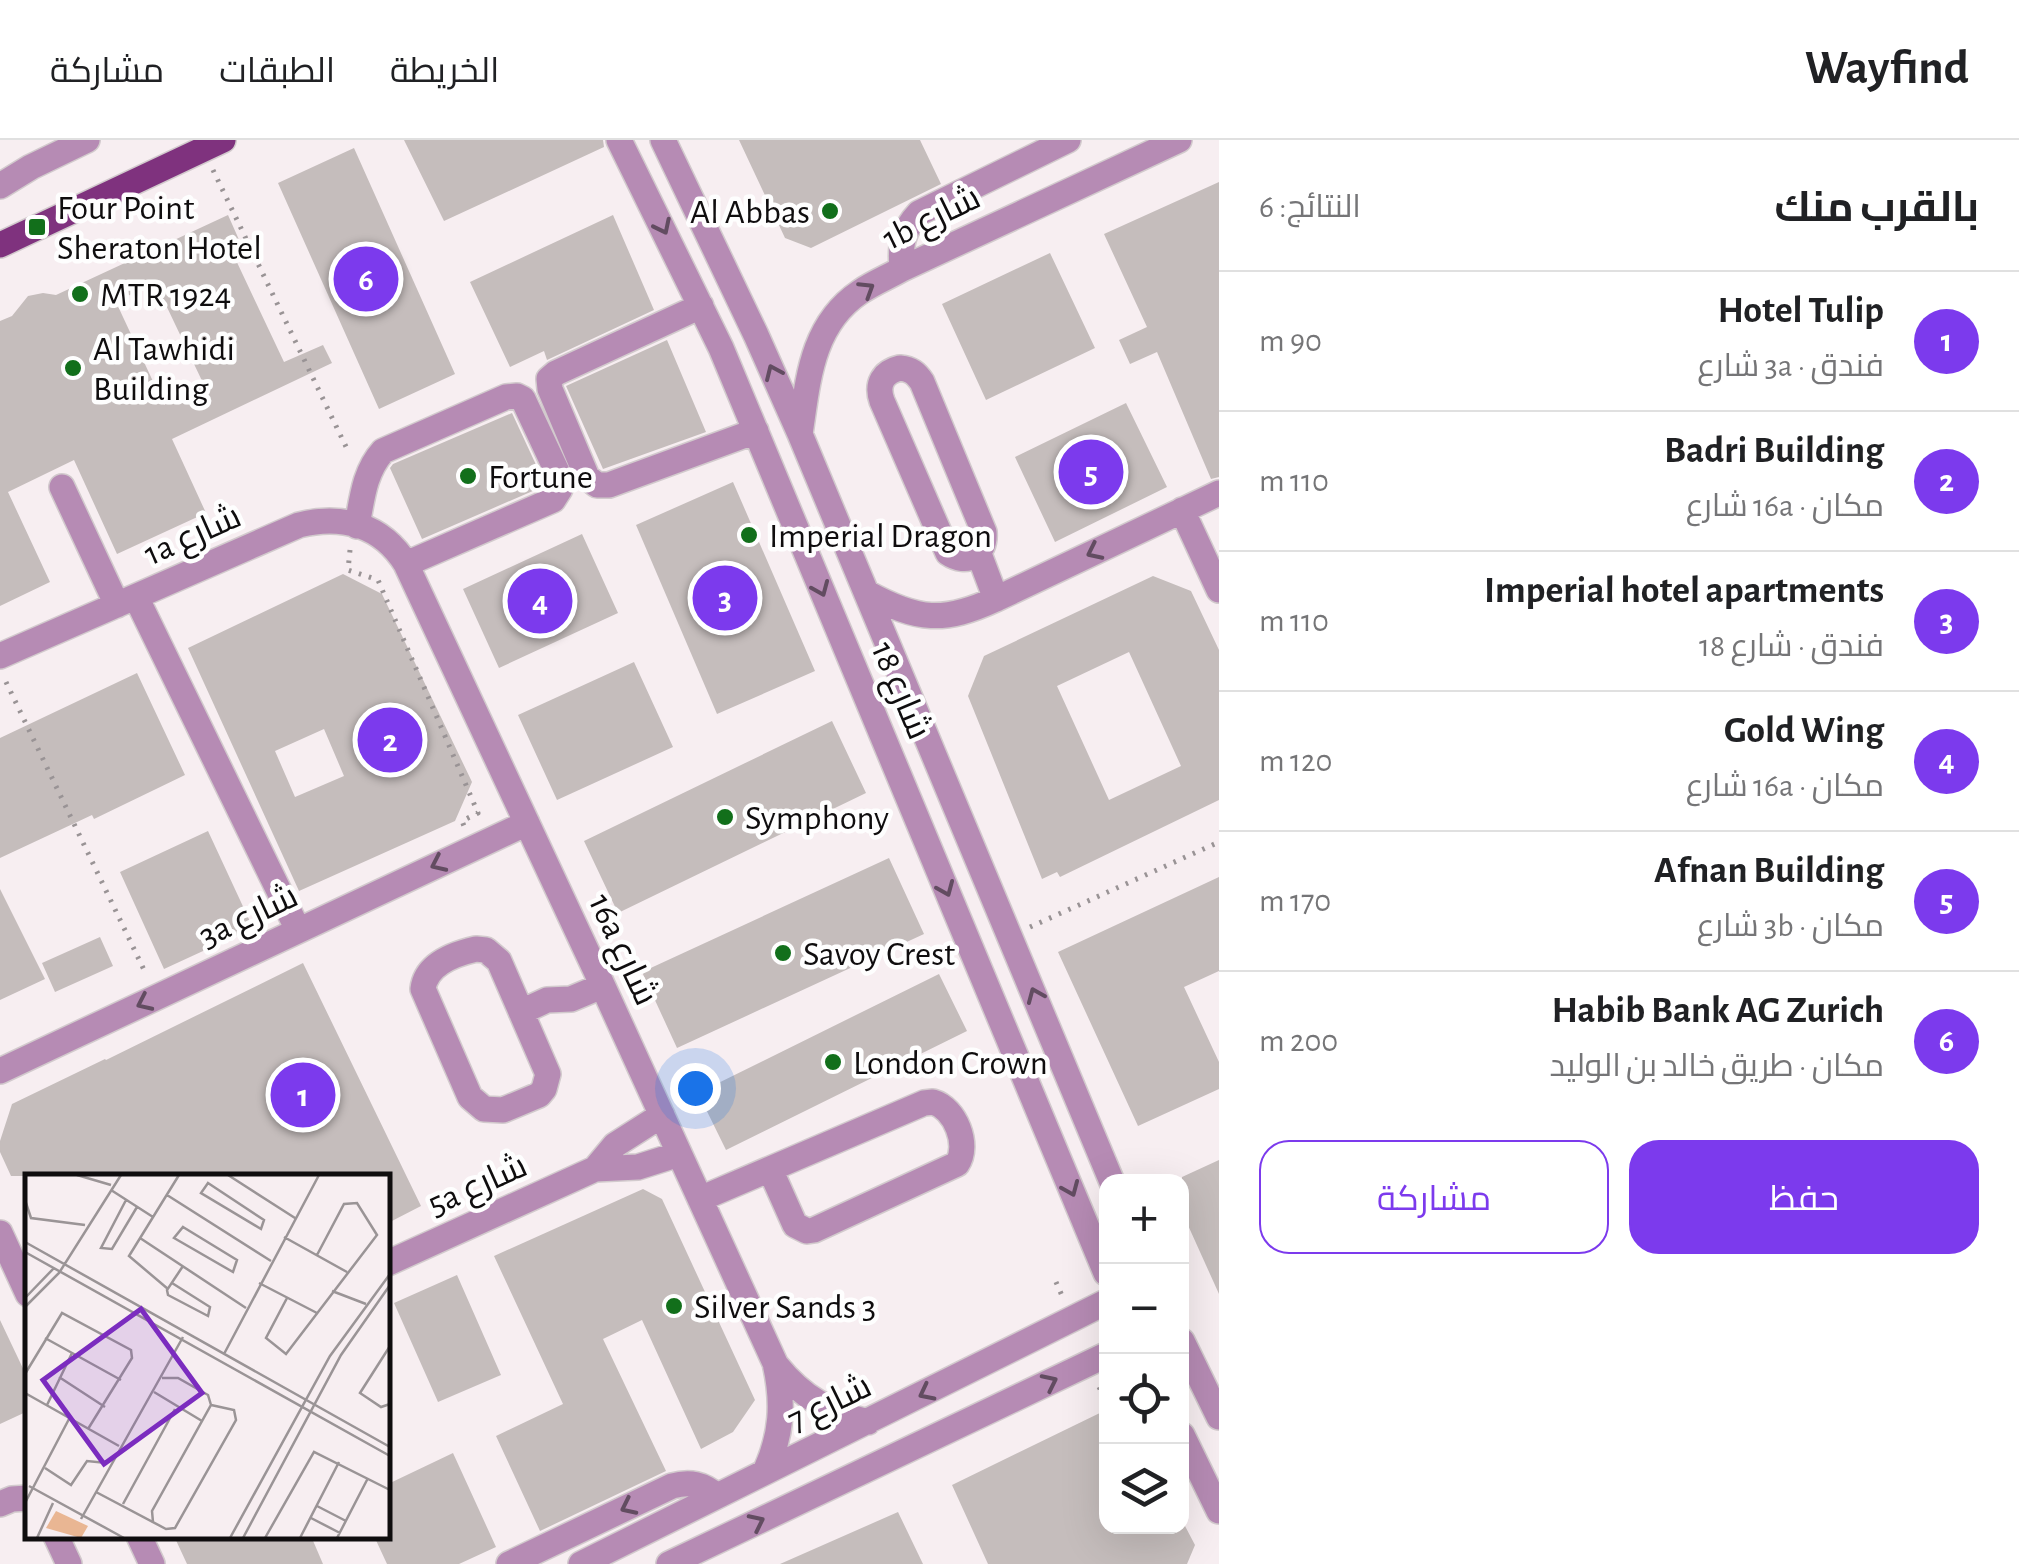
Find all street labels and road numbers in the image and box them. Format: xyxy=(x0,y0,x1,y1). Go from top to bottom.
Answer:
street label: 1b شارع xyxy=(877,180,988,260)
street label: 1a شارع xyxy=(139,499,248,576)
street label: شارع 18 xyxy=(861,637,937,746)
street label: 3a شارع xyxy=(194,878,305,958)
street label: 16a شارع xyxy=(578,889,663,1012)
street label: 5a شارع xyxy=(423,1148,534,1226)
street label: شارع 7 xyxy=(782,1368,879,1442)

